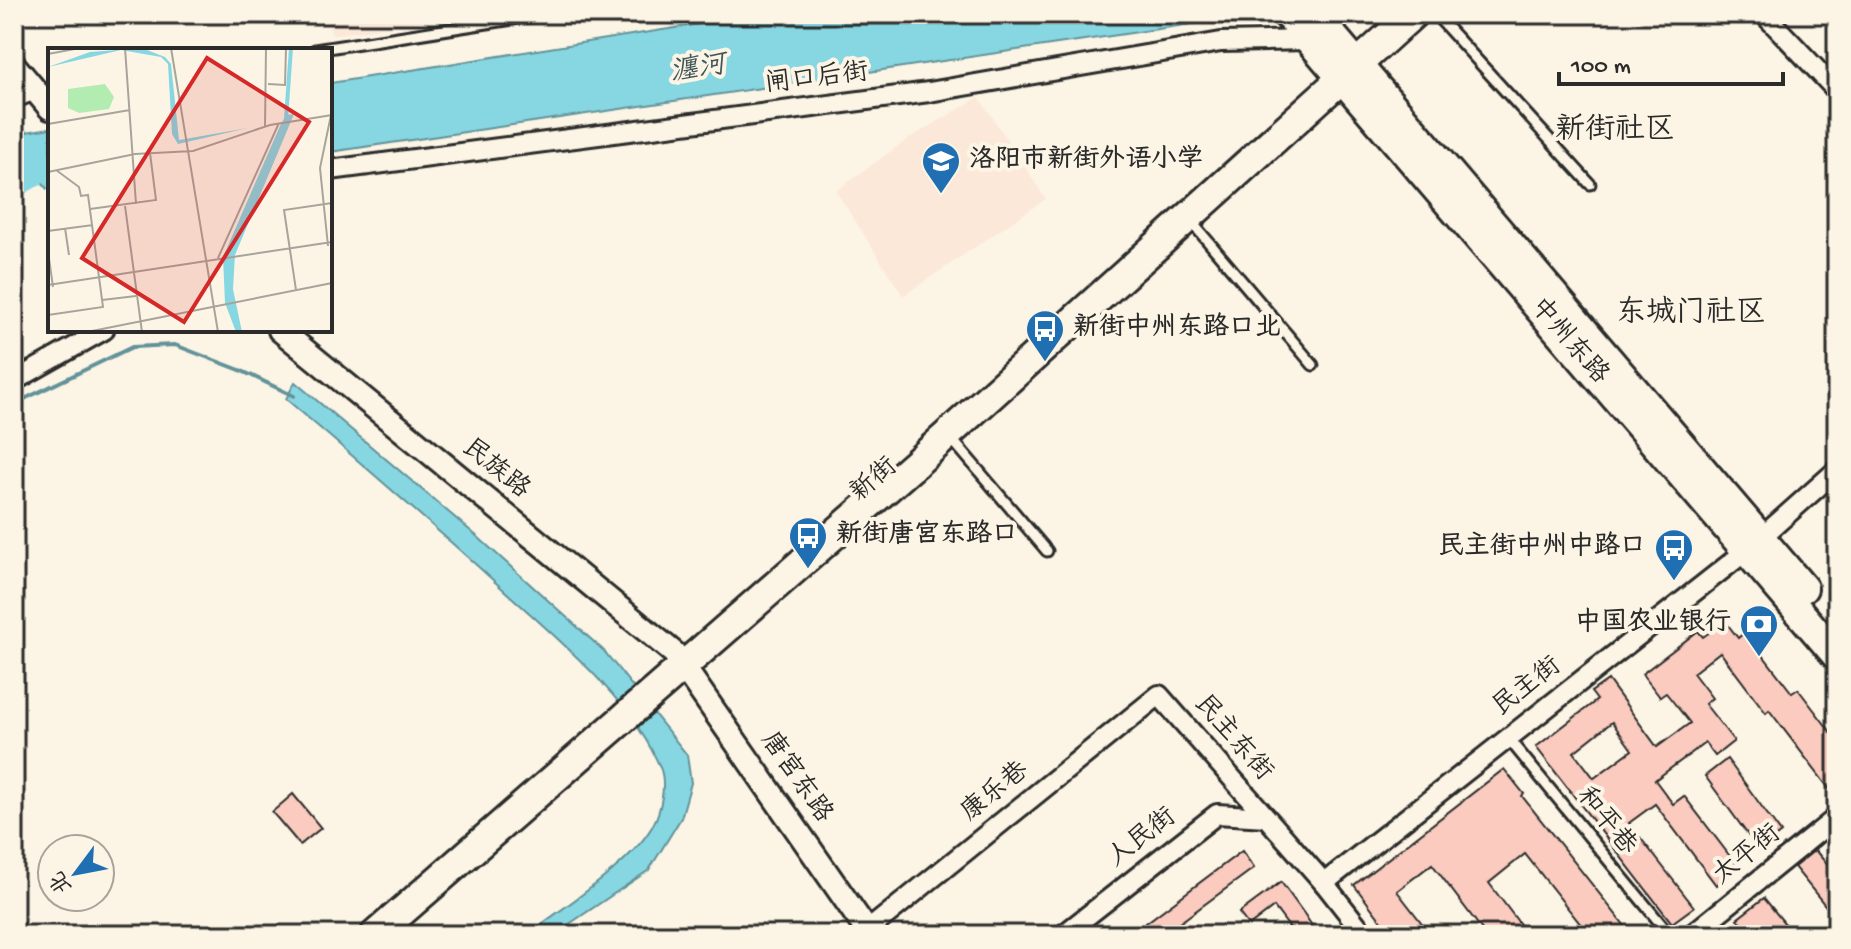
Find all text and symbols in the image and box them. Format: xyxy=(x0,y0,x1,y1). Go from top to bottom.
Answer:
scale bar xyxy=(1559,36,1783,86)
inset map xyxy=(48,48,332,332)
water label: 瀍河 xyxy=(668,48,732,91)
text: 100 m xyxy=(1570,53,1631,82)
street label: 闸口后街 xyxy=(763,57,871,102)
district label: 新街社区 xyxy=(1555,113,1675,149)
school or university icon: 洛阳市新街外语小学 xyxy=(920,140,962,195)
place label: 洛阳市新街外语小学 xyxy=(969,144,1203,177)
street label: 中州东路 xyxy=(1522,291,1615,391)
district label: 东城门社区 xyxy=(1616,295,1766,332)
bus stop icon: 新街中州东路口北 xyxy=(1024,308,1066,363)
place label: 新街中州东路口北 xyxy=(1073,312,1281,345)
street label: 民族路 xyxy=(455,432,536,507)
street label: 新街 xyxy=(845,451,905,510)
bus stop icon: 新街唐宫东路口 xyxy=(787,515,829,570)
place label: 新街唐宫东路口 xyxy=(836,519,1018,552)
bus stop icon: 民主街中州中路口 xyxy=(1653,527,1695,582)
place label: 民主街中州中路口 xyxy=(1438,531,1646,564)
bank icon: 中国农业银行 xyxy=(1738,603,1780,658)
place label: 中国农业银行 xyxy=(1575,607,1731,640)
street label: 民主街 xyxy=(1486,650,1568,724)
street label: 民主东街 xyxy=(1186,688,1279,788)
street label: 唐宫东路 xyxy=(752,725,839,829)
street label: 康乐巷 xyxy=(955,755,1036,830)
street label: 和平巷 xyxy=(1568,781,1643,862)
street label: 人民街 xyxy=(1102,802,1183,875)
street label: 太平街 xyxy=(1707,819,1788,893)
north arrow xyxy=(36,833,116,913)
text: 北 xyxy=(46,865,79,898)

